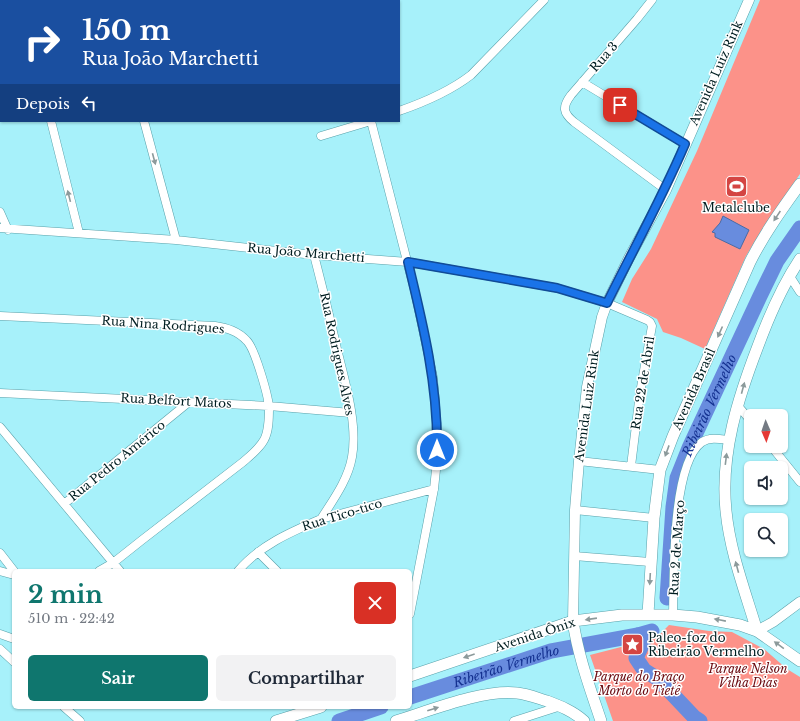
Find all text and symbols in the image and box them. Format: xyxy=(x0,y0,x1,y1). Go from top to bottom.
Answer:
text: 150 m xyxy=(82,13,170,48)
icon: right xyxy=(16,16,68,68)
street label: Avenida Luiz Rink xyxy=(685,18,746,128)
street label: Rua 3 xyxy=(587,39,621,75)
text: Rua João Marchetti xyxy=(82,48,259,70)
pin xyxy=(603,88,637,122)
icon: left xyxy=(78,92,100,114)
text: Depois xyxy=(16,94,70,113)
icon: arrive xyxy=(609,94,631,116)
one-way arrow xyxy=(151,153,157,165)
sports icon: Metalclube xyxy=(723,174,749,200)
one-way arrow xyxy=(66,189,72,202)
place label: Metalclube xyxy=(702,200,770,215)
one-way arrow xyxy=(773,211,781,221)
street label: Rua João Marchetti xyxy=(247,240,365,265)
street label: Rua Rodrigues Alves xyxy=(317,291,358,417)
street label: Rua Nina Rodrigues xyxy=(101,313,225,336)
one-way arrow xyxy=(716,326,722,338)
street label: Rua 22 de Abril xyxy=(628,335,657,431)
street label: Avenida Brasil xyxy=(668,345,718,433)
street label: Avenida Luiz Rink xyxy=(571,348,602,464)
water label: Ribeirão Vermelho xyxy=(678,351,741,460)
one-way arrow xyxy=(740,382,746,394)
street label: Rua Belfort Matos xyxy=(120,390,232,411)
north arrow xyxy=(744,409,788,453)
map controls xyxy=(744,409,788,557)
street label: Rua Pedro Américo xyxy=(65,417,168,504)
position arrow xyxy=(416,429,458,471)
one-way arrow xyxy=(664,445,670,457)
one-way arrow xyxy=(723,452,729,465)
button: sound xyxy=(744,461,788,505)
street label: Rua Tico-tico xyxy=(300,495,384,534)
street label: Rua 2 de Março xyxy=(666,499,687,597)
button: search xyxy=(744,513,788,557)
one-way arrow xyxy=(734,561,740,573)
one-way arrow xyxy=(646,573,653,585)
text: 2 min xyxy=(28,580,103,609)
button: close xyxy=(354,582,396,624)
text: 510 m · 22:42 xyxy=(28,610,115,627)
street label: Avenida Ônix xyxy=(491,613,578,655)
one-way arrow xyxy=(584,616,597,622)
one-way arrow xyxy=(714,617,726,623)
place label: Paleo-foz do Ribeirão Vermelho xyxy=(648,630,764,659)
place icon: Paleo-foz do Ribeirão Vermelho xyxy=(619,632,645,658)
one-way arrow xyxy=(774,641,784,649)
water label: Ribeirão Vermelho xyxy=(450,642,561,692)
one-way arrow xyxy=(463,653,475,659)
button: Sair xyxy=(28,655,208,701)
button: Compartilhar xyxy=(216,655,396,701)
park label: Parque Nelson Vilha Dias xyxy=(707,661,788,690)
park label: Parque do Braço Morto do Tietê xyxy=(592,669,685,698)
one-way arrow xyxy=(427,706,439,712)

